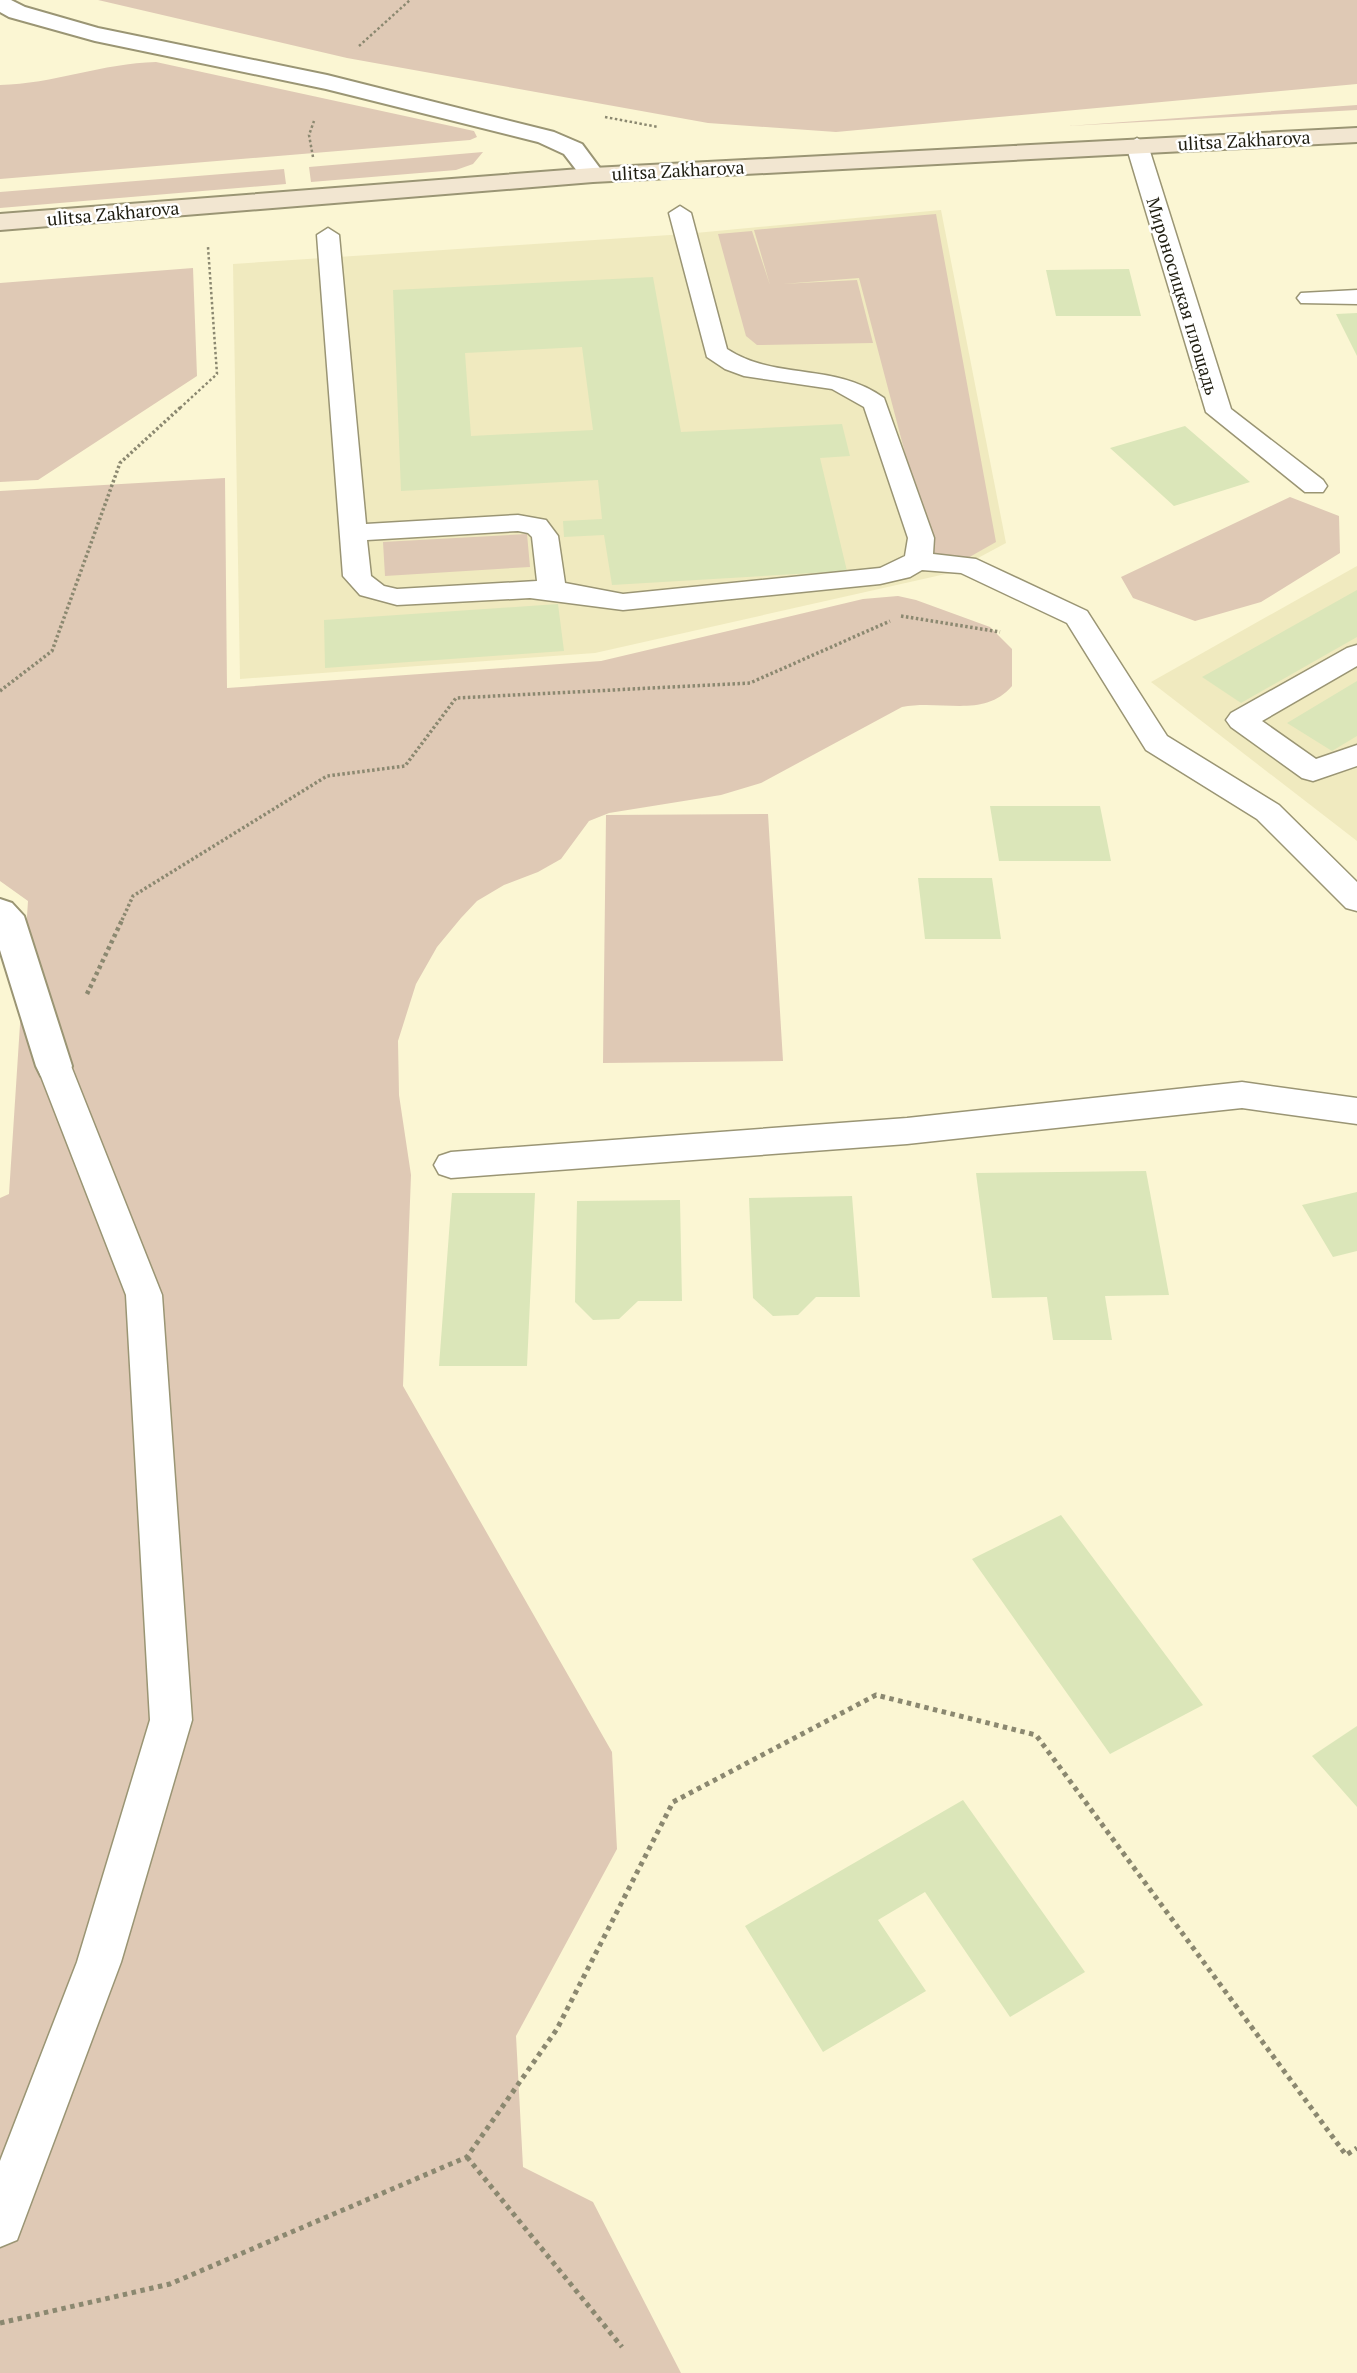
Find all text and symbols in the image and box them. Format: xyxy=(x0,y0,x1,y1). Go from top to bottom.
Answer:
street label: ulitsa Zakharova xyxy=(1177,125,1311,155)
street label: ulitsa Zakharova xyxy=(611,155,745,185)
street label: Мироносицкая площадь xyxy=(1141,194,1225,398)
street label: ulitsa Zakharova xyxy=(46,195,180,231)

